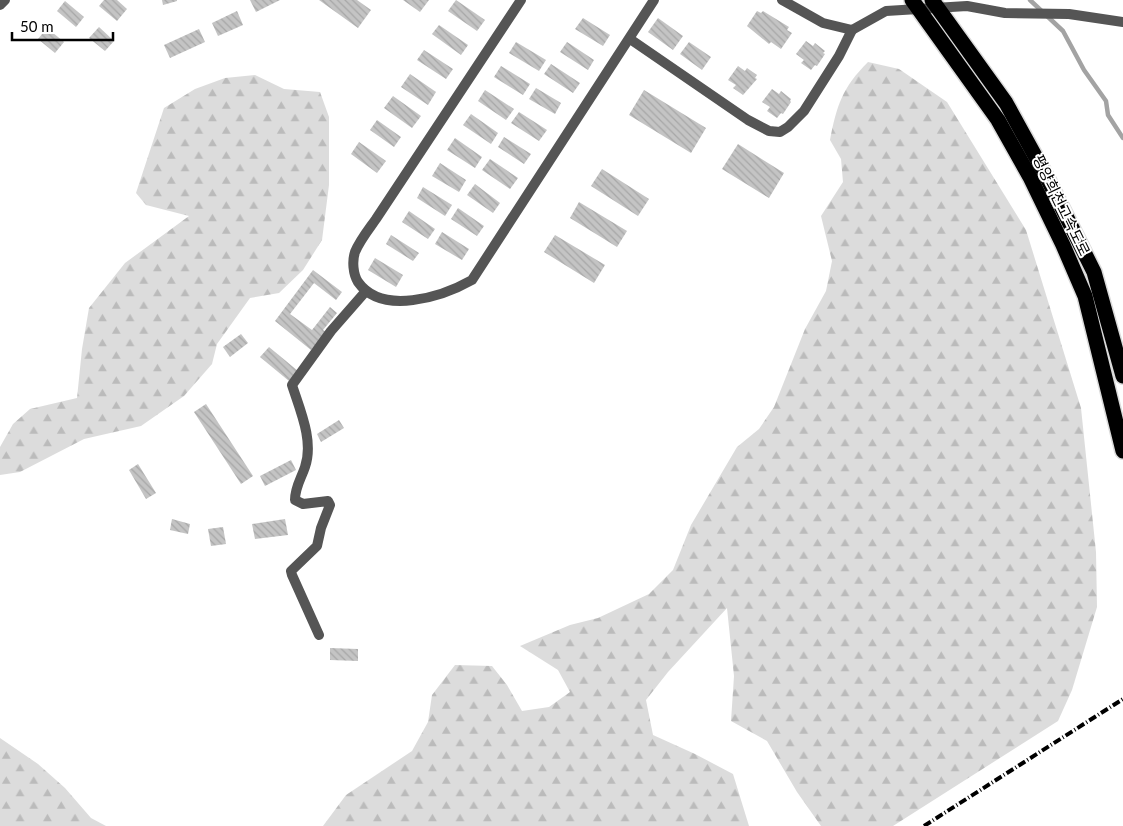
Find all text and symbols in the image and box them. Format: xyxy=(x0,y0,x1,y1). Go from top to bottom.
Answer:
scale bar xyxy=(12,10,114,42)
text: 50 m xyxy=(20,17,54,35)
street label: 평양희천고속도로 xyxy=(1030,151,1094,259)

